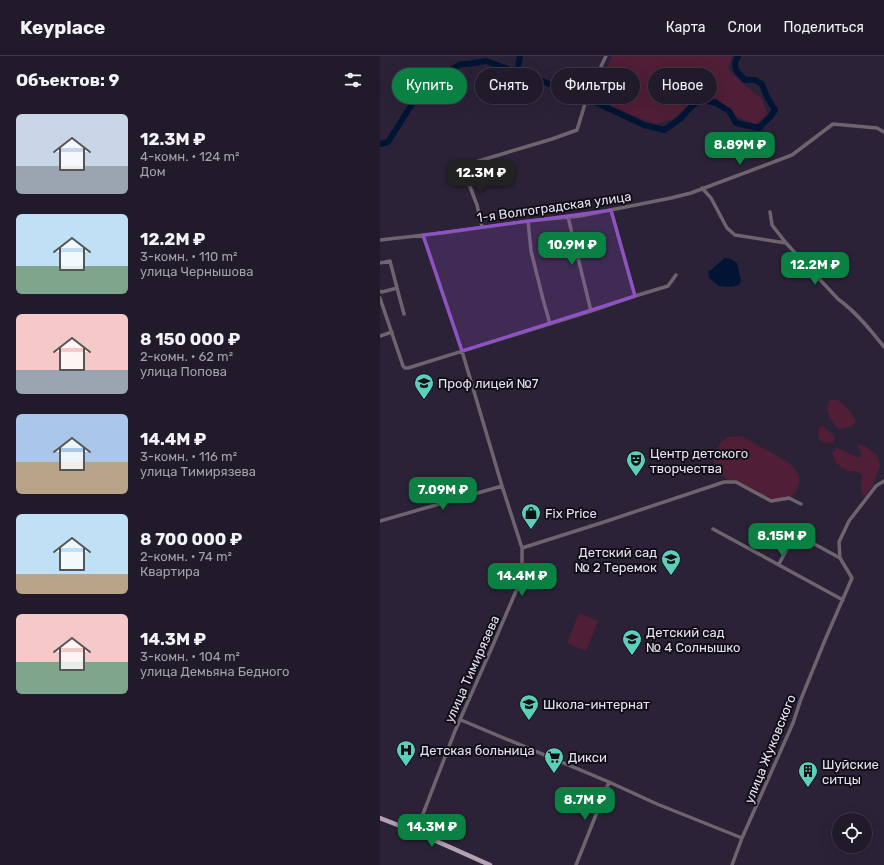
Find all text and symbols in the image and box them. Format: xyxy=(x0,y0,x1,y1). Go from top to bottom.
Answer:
text: Keyplace xyxy=(20,16,105,39)
text: Карта xyxy=(666,19,706,36)
text: Слои xyxy=(728,19,762,36)
text: Поделиться xyxy=(784,19,864,36)
chip: Купить xyxy=(392,68,467,104)
chip: Снять xyxy=(475,68,543,104)
chip: Фильтры xyxy=(551,68,640,104)
chip: Новое xyxy=(648,68,717,104)
icon: filters xyxy=(342,69,364,91)
text: Объектов: 9 xyxy=(16,70,119,90)
text: 12.3M ₽ xyxy=(140,129,205,149)
icon: home xyxy=(48,130,96,178)
pin: 8.89M ₽ xyxy=(703,132,777,166)
text: 8.89M ₽ xyxy=(714,137,766,152)
text: 4-комн. · 124 m² xyxy=(140,149,240,164)
pin: 12.3M ₽ xyxy=(444,160,518,194)
text: Дом xyxy=(140,164,166,179)
text: 12.3M ₽ xyxy=(456,165,506,180)
street label: 1-я Волгоградская улица xyxy=(476,189,632,225)
text: 12.2M ₽ xyxy=(140,229,205,249)
icon: home xyxy=(48,230,96,278)
pin: 10.9M ₽ xyxy=(535,232,609,266)
text: 10.9M ₽ xyxy=(547,237,597,252)
text: 3-комн. · 110 m² xyxy=(140,249,238,264)
pin: 12.2M ₽ xyxy=(778,252,852,286)
text: 12.2M ₽ xyxy=(790,257,840,272)
text: улица Чернышова xyxy=(140,264,253,279)
text: 8 150 000 ₽ xyxy=(140,329,240,349)
icon: home xyxy=(48,330,96,378)
text: 2-комн. · 62 m² xyxy=(140,349,233,364)
text: улица Попова xyxy=(140,364,227,379)
school or university icon: Проф лицей №7 xyxy=(413,372,435,400)
place label: Проф лицей №7 xyxy=(438,376,539,391)
text: 14.4M ₽ xyxy=(140,429,206,449)
icon: home xyxy=(48,430,96,478)
place label: Центр детского творчества xyxy=(650,446,748,476)
text: 3-комн. · 116 m² xyxy=(140,449,237,464)
theatre icon: Центр детского творчества xyxy=(625,449,647,477)
text: улица Тимирязева xyxy=(140,464,256,479)
pin: 7.09M ₽ xyxy=(406,477,480,511)
text: 7.09M ₽ xyxy=(418,482,468,497)
shop icon: Fix Price xyxy=(520,502,542,530)
place label: Fix Price xyxy=(545,506,597,521)
pin: 8.15M ₽ xyxy=(745,523,819,557)
text: 8.15M ₽ xyxy=(757,528,807,543)
text: 8 700 000 ₽ xyxy=(140,529,242,549)
icon: home xyxy=(48,530,96,578)
place label: Детский сад № 2 Теремок xyxy=(575,545,657,575)
school or university icon: Детский сад № 2 Теремок xyxy=(660,548,682,576)
text: 2-комн. · 74 m² xyxy=(140,549,232,564)
pin: 14.4M ₽ xyxy=(485,563,559,597)
text: Квартира xyxy=(140,564,200,579)
text: 14.4M ₽ xyxy=(497,568,547,583)
street label: улица Тимирязева xyxy=(442,613,502,725)
place label: Детский сад № 4 Солнышко xyxy=(646,625,741,655)
school or university icon: Детский сад № 4 Солнышко xyxy=(621,628,643,656)
text: 14.3M ₽ xyxy=(140,629,206,649)
icon: home xyxy=(48,630,96,678)
text: 3-комн. · 104 m² xyxy=(140,649,240,664)
text: улица Демьяна Бедного xyxy=(140,664,290,679)
street label: улица Жуковского xyxy=(741,692,799,806)
school or university icon: Школа-интернат xyxy=(518,693,540,721)
place label: Школа-интернат xyxy=(543,697,650,712)
hospital icon: Детская больница xyxy=(395,739,417,767)
place label: Детская больница xyxy=(420,743,535,758)
supermarket icon: Дикси xyxy=(543,746,565,774)
place label: Дикси xyxy=(568,750,607,765)
place label: Шуйские ситцы xyxy=(822,757,879,787)
building icon: Шуйские ситцы xyxy=(797,760,819,788)
pin: 8.7M ₽ xyxy=(552,787,618,821)
text: 8.7M ₽ xyxy=(564,792,606,807)
map controls xyxy=(832,813,872,853)
button: locate xyxy=(832,813,872,853)
pin: 14.3M ₽ xyxy=(395,814,469,848)
text: 14.3M ₽ xyxy=(407,819,457,834)

